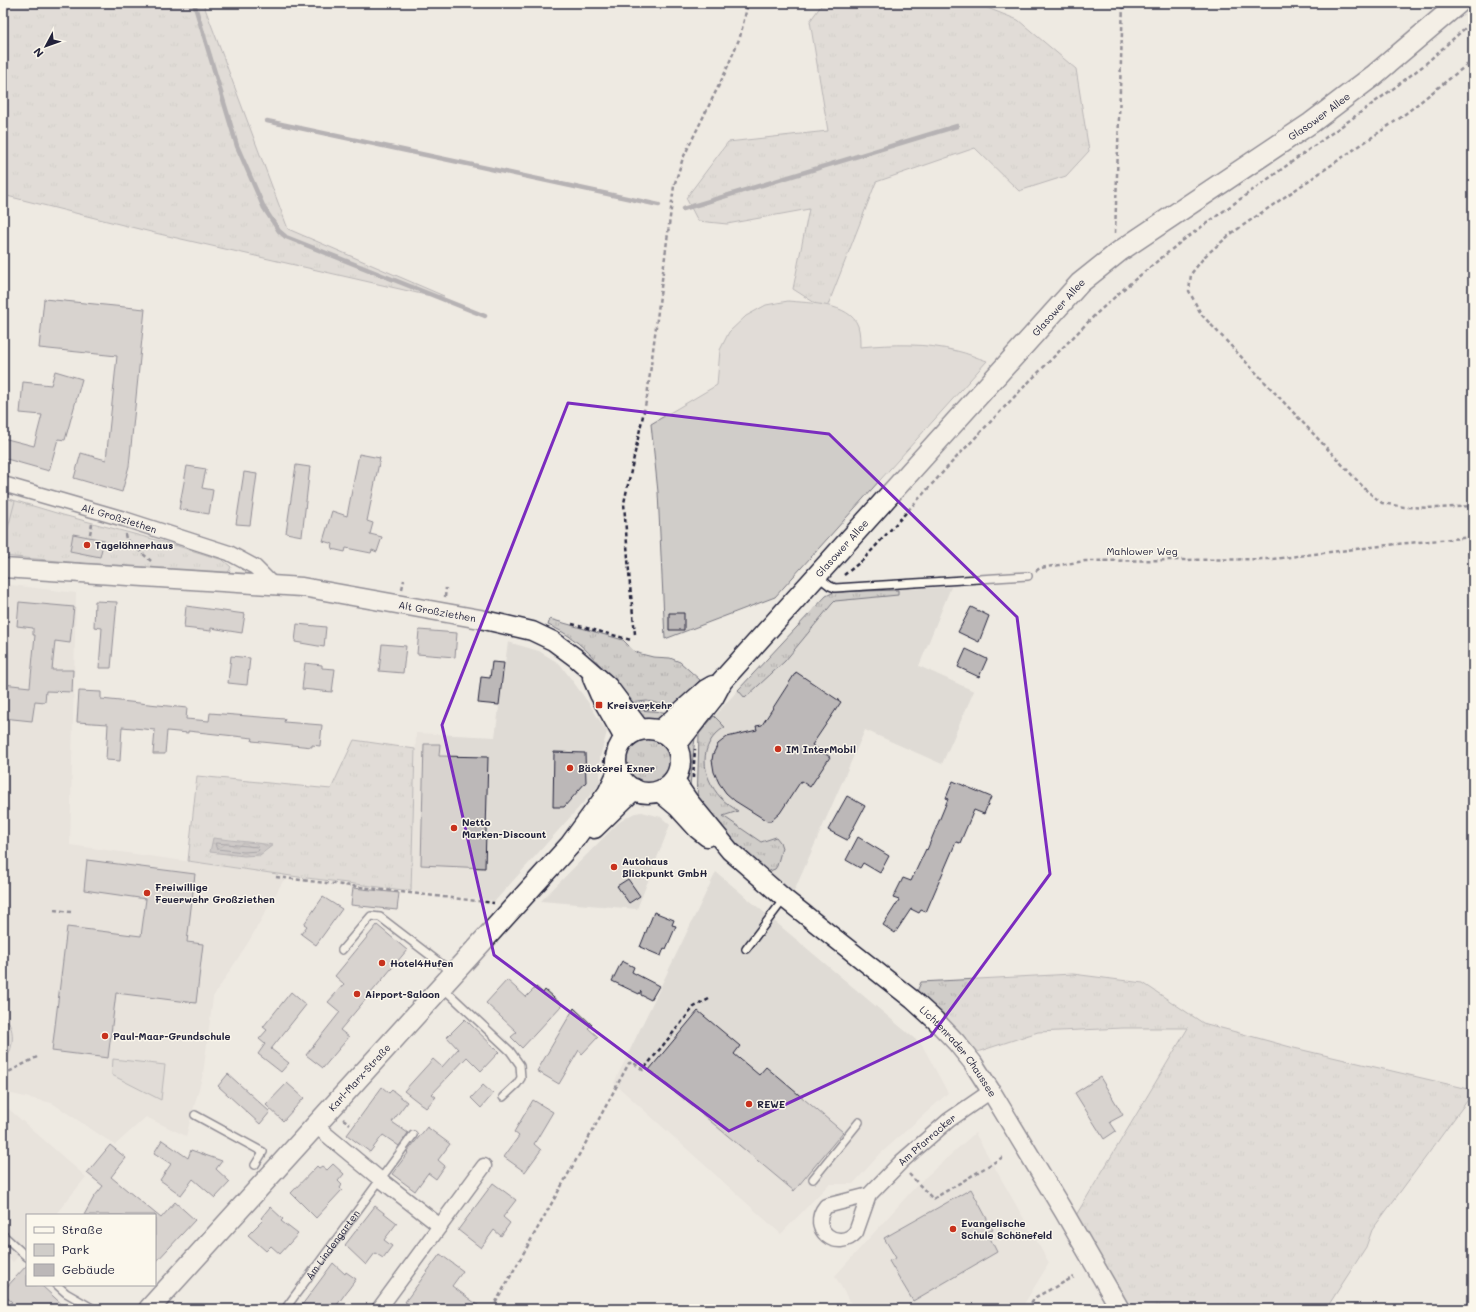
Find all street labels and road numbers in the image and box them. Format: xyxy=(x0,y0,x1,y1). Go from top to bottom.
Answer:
street label: Glasower Allee xyxy=(1285,89,1353,143)
street label: Glasower Allee xyxy=(1029,275,1088,339)
street label: Alt Großziethen xyxy=(80,500,159,536)
street label: Glasower Allee xyxy=(812,516,871,580)
street label: Mahlower Weg xyxy=(1106,544,1178,558)
street label: Alt Großziethen xyxy=(397,597,477,625)
street label: Lichtenrader Chaussee xyxy=(917,1002,1000,1099)
street label: Karl-Marx-Straße xyxy=(325,1040,394,1114)
street label: Am Pfarracker xyxy=(894,1110,959,1169)
street label: Am Lindengarten xyxy=(302,1207,363,1282)

